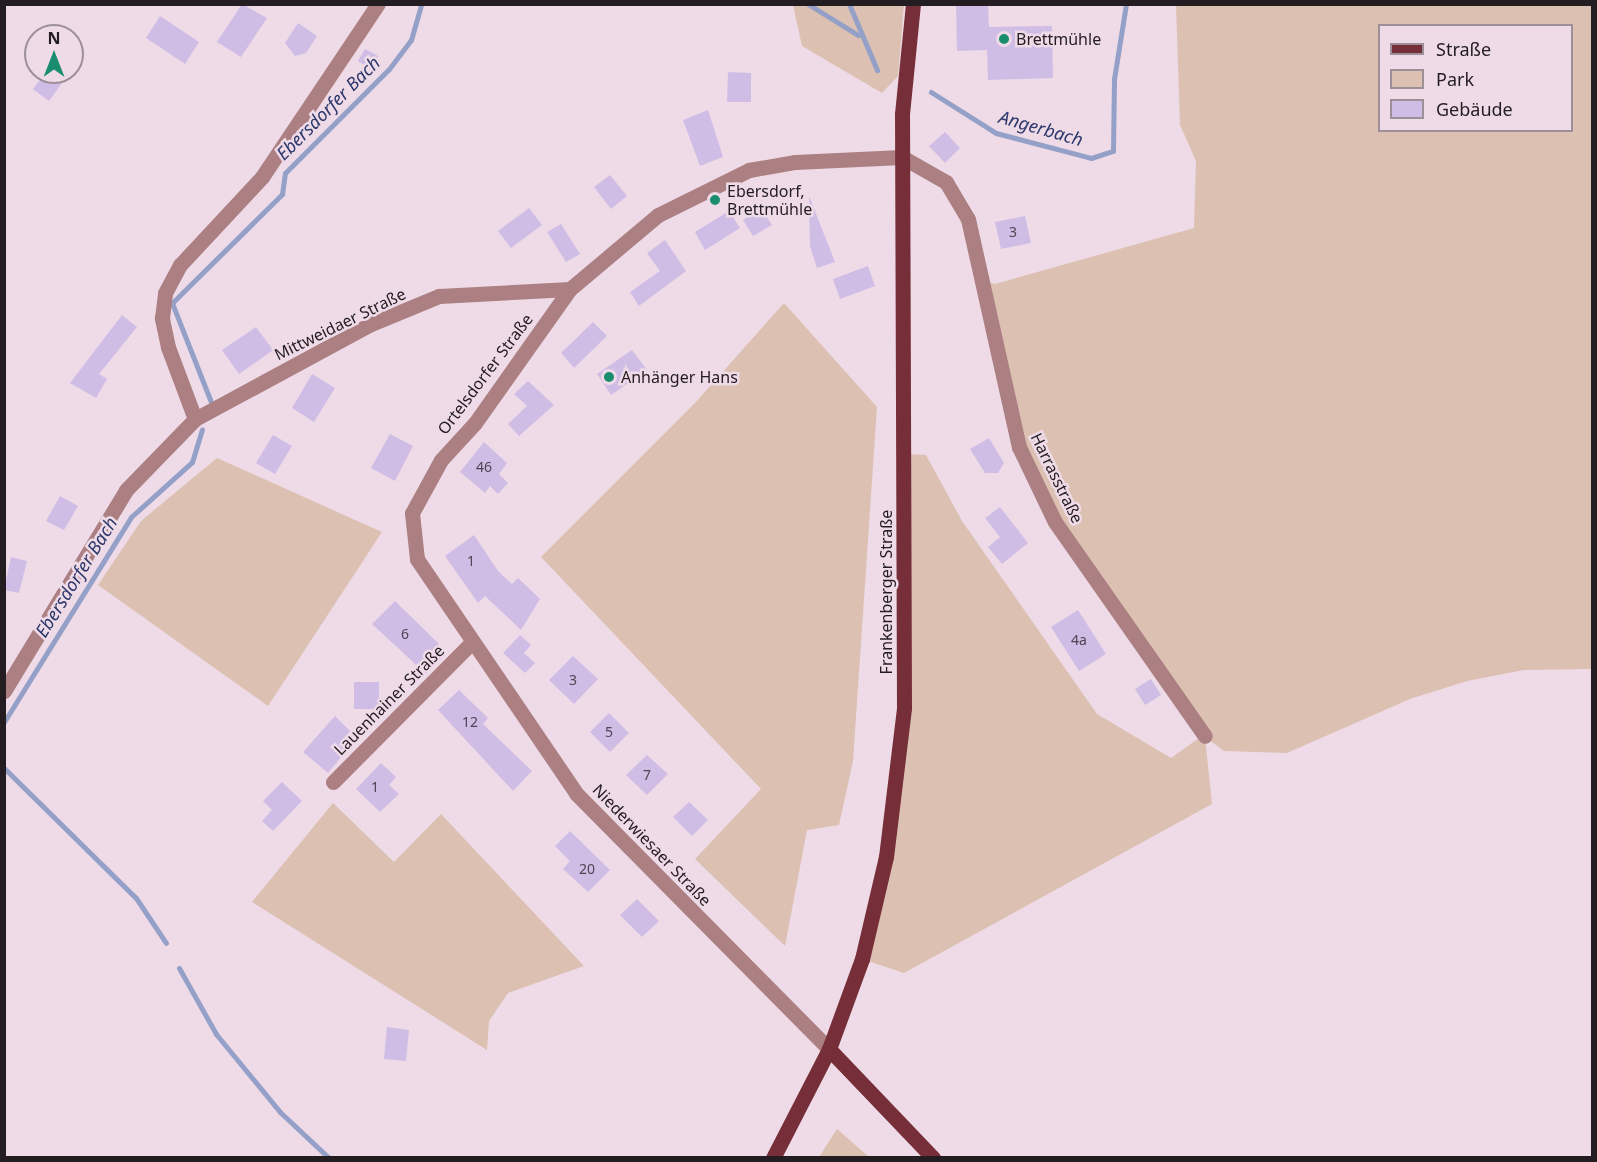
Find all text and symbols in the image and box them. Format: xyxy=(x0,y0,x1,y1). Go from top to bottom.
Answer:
north arrow xyxy=(24,24,84,84)
legend xyxy=(1378,24,1573,132)
text: N xyxy=(47,27,61,49)
place label: Brettmühle xyxy=(1016,29,1101,49)
marker: Brettmühle xyxy=(997,32,1011,46)
text: Straße xyxy=(1436,37,1491,61)
water label: Ebersdorfer Bach xyxy=(272,52,384,164)
text: Park xyxy=(1436,67,1474,91)
text: Gebäude xyxy=(1436,97,1513,121)
water label: Angerbach xyxy=(997,106,1085,150)
place label: Ebersdorf, Brettmühle xyxy=(727,181,812,219)
marker: Ebersdorf, Brettmühle xyxy=(708,193,722,207)
house number: 3 xyxy=(1009,224,1017,240)
street label: Mittweidaer Straße xyxy=(271,284,409,364)
street label: Ortelsdorfer Straße xyxy=(433,310,537,438)
place label: Anhänger Hans xyxy=(621,367,738,387)
marker: Anhänger Hans xyxy=(602,370,616,384)
street label: Harrasstraße xyxy=(1027,430,1087,526)
house number: 46 xyxy=(476,459,492,475)
street label: Frankenberger Straße xyxy=(876,510,896,674)
water label: Ebersdorfer Bach xyxy=(30,513,122,641)
house number: 1 xyxy=(467,553,475,569)
house number: 6 xyxy=(401,626,409,642)
house number: 4a xyxy=(1071,632,1087,648)
street label: Lauenhainer Straße xyxy=(330,641,448,759)
house number: 3 xyxy=(569,672,577,688)
house number: 12 xyxy=(462,714,478,730)
house number: 5 xyxy=(605,724,613,740)
house number: 7 xyxy=(643,767,651,783)
house number: 1 xyxy=(371,779,379,795)
street label: Niederwiesaer Straße xyxy=(589,780,715,910)
house number: 20 xyxy=(579,861,595,877)

